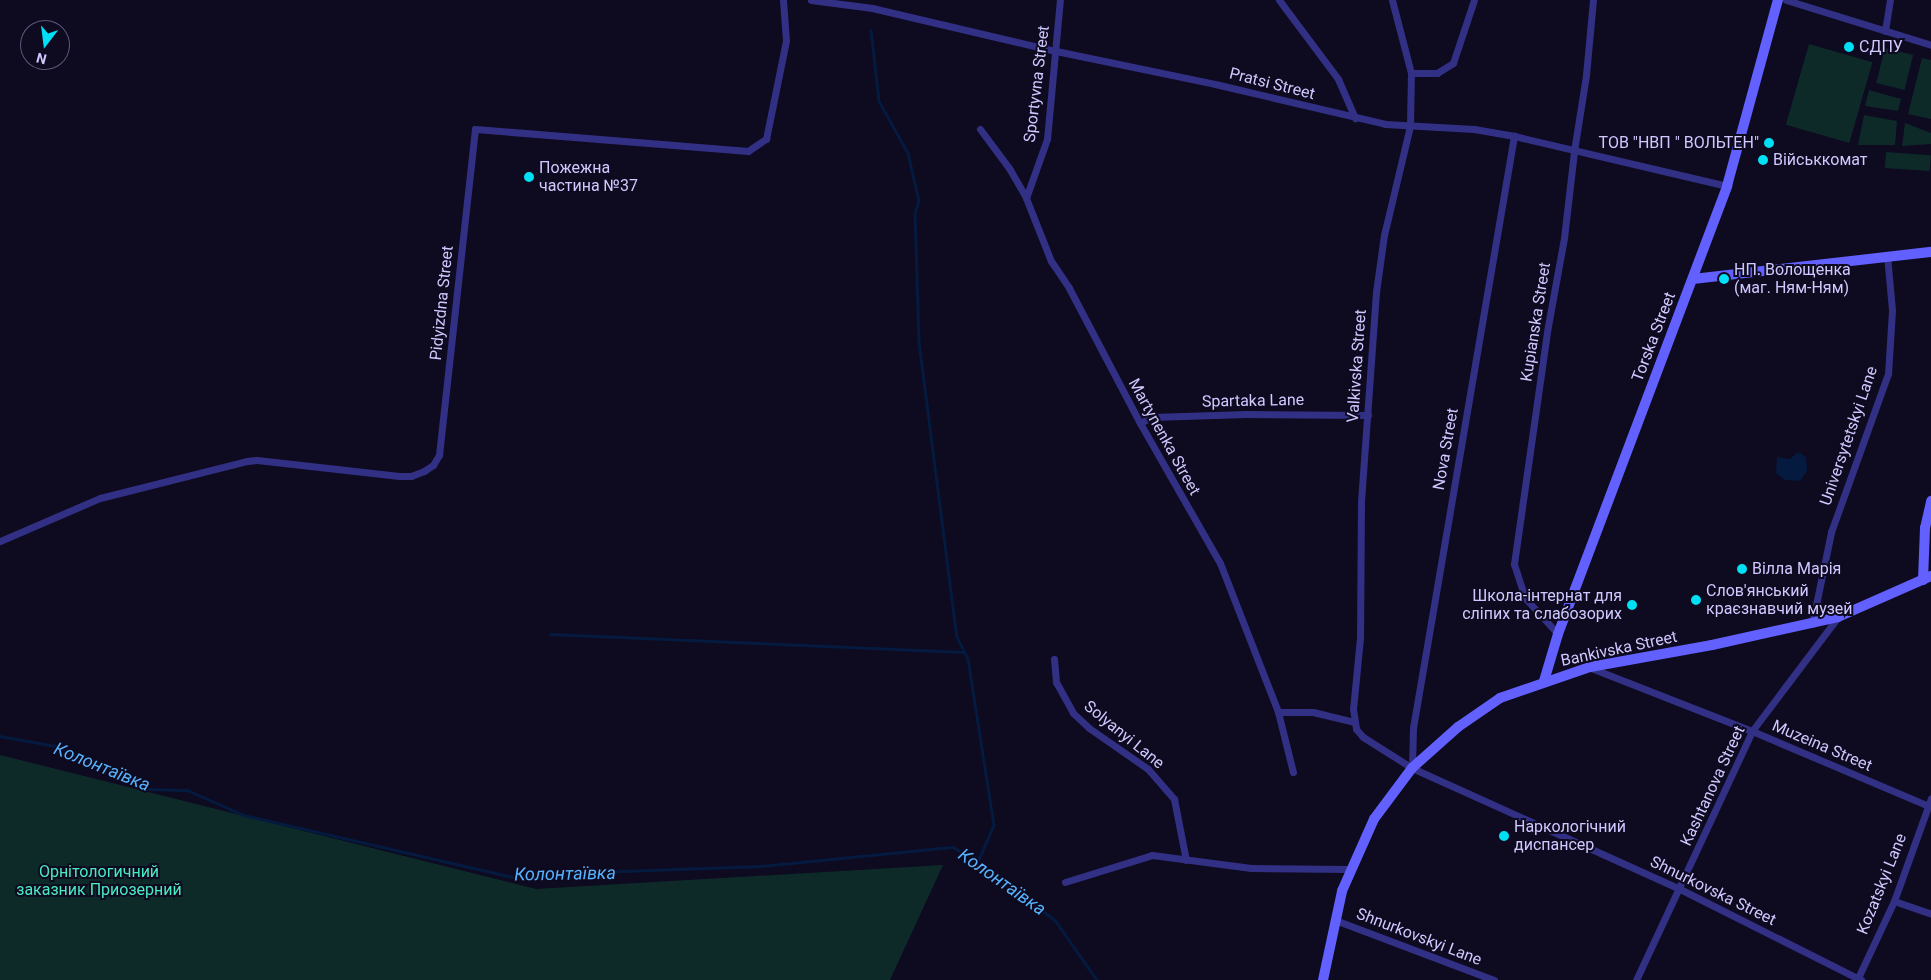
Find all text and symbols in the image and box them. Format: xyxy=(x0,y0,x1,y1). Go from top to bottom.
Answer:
north arrow xyxy=(20,20,70,70)
street label: Sportyvna Street xyxy=(1020,24,1054,144)
place label: СДПУ xyxy=(1859,37,1903,57)
marker: СДПУ xyxy=(1843,41,1855,53)
text: N xyxy=(35,50,48,68)
street label: Pratsi Street xyxy=(1227,64,1317,104)
place label: ТОВ "НВП " ВОЛЬТЕН" xyxy=(1599,133,1759,153)
marker: ТОВ "НВП " ВОЛЬТЕН" xyxy=(1763,137,1775,149)
place label: Військкомат xyxy=(1773,150,1868,170)
marker: Військкомат xyxy=(1757,154,1769,166)
place label: Пожежна частина №37 xyxy=(539,158,638,196)
marker: Пожежна частина №37 xyxy=(523,171,535,183)
street label: Pidyizdna Street xyxy=(426,245,458,361)
place label: НП. Волощенка (маг. Ням-Ням) xyxy=(1734,260,1851,298)
street label: Kupianska Street xyxy=(1517,261,1555,383)
marker: НП. Волощенка (маг. Ням-Ням) xyxy=(1718,273,1730,285)
street label: Torska Street xyxy=(1628,289,1680,385)
street label: Valkivska Street xyxy=(1343,309,1371,423)
street label: Universytetskyi Lane xyxy=(1816,364,1882,508)
street label: Martynenka Street xyxy=(1124,375,1204,499)
street label: Spartaka Lane xyxy=(1202,391,1304,411)
street label: Nova Street xyxy=(1429,406,1463,492)
place label: Вілла Марія xyxy=(1752,559,1841,579)
marker: Вілла Марія xyxy=(1736,563,1748,575)
place label: Слов'янський краєзнавчий музей xyxy=(1706,581,1853,619)
place label: Школа-інтернат для сліпих та слабозорих xyxy=(1462,586,1622,624)
marker: Слов'янський краєзнавчий музей xyxy=(1690,594,1702,606)
marker: Школа-інтернат для сліпих та слабозорих xyxy=(1626,599,1638,611)
street label: Bankivska Street xyxy=(1559,627,1679,671)
street label: Solyanyi Lane xyxy=(1080,697,1168,773)
street label: Muzeina Street xyxy=(1769,716,1875,776)
street label: Kashtanova Street xyxy=(1677,723,1749,849)
water label: Колонтаївка xyxy=(51,738,153,796)
place label: Наркологічний диспансер xyxy=(1514,817,1626,855)
marker: Наркологічний диспансер xyxy=(1498,830,1510,842)
street label: Kozatskyi Lane xyxy=(1853,831,1911,937)
water label: Колонтаївка xyxy=(954,844,1050,920)
street label: Shnurkovska Street xyxy=(1647,852,1779,930)
park label: Орнiтологичний заказник Приозерний xyxy=(16,862,182,900)
water label: Колонтаївка xyxy=(514,862,616,886)
street label: Shnurkovskyi Lane xyxy=(1354,904,1484,970)

